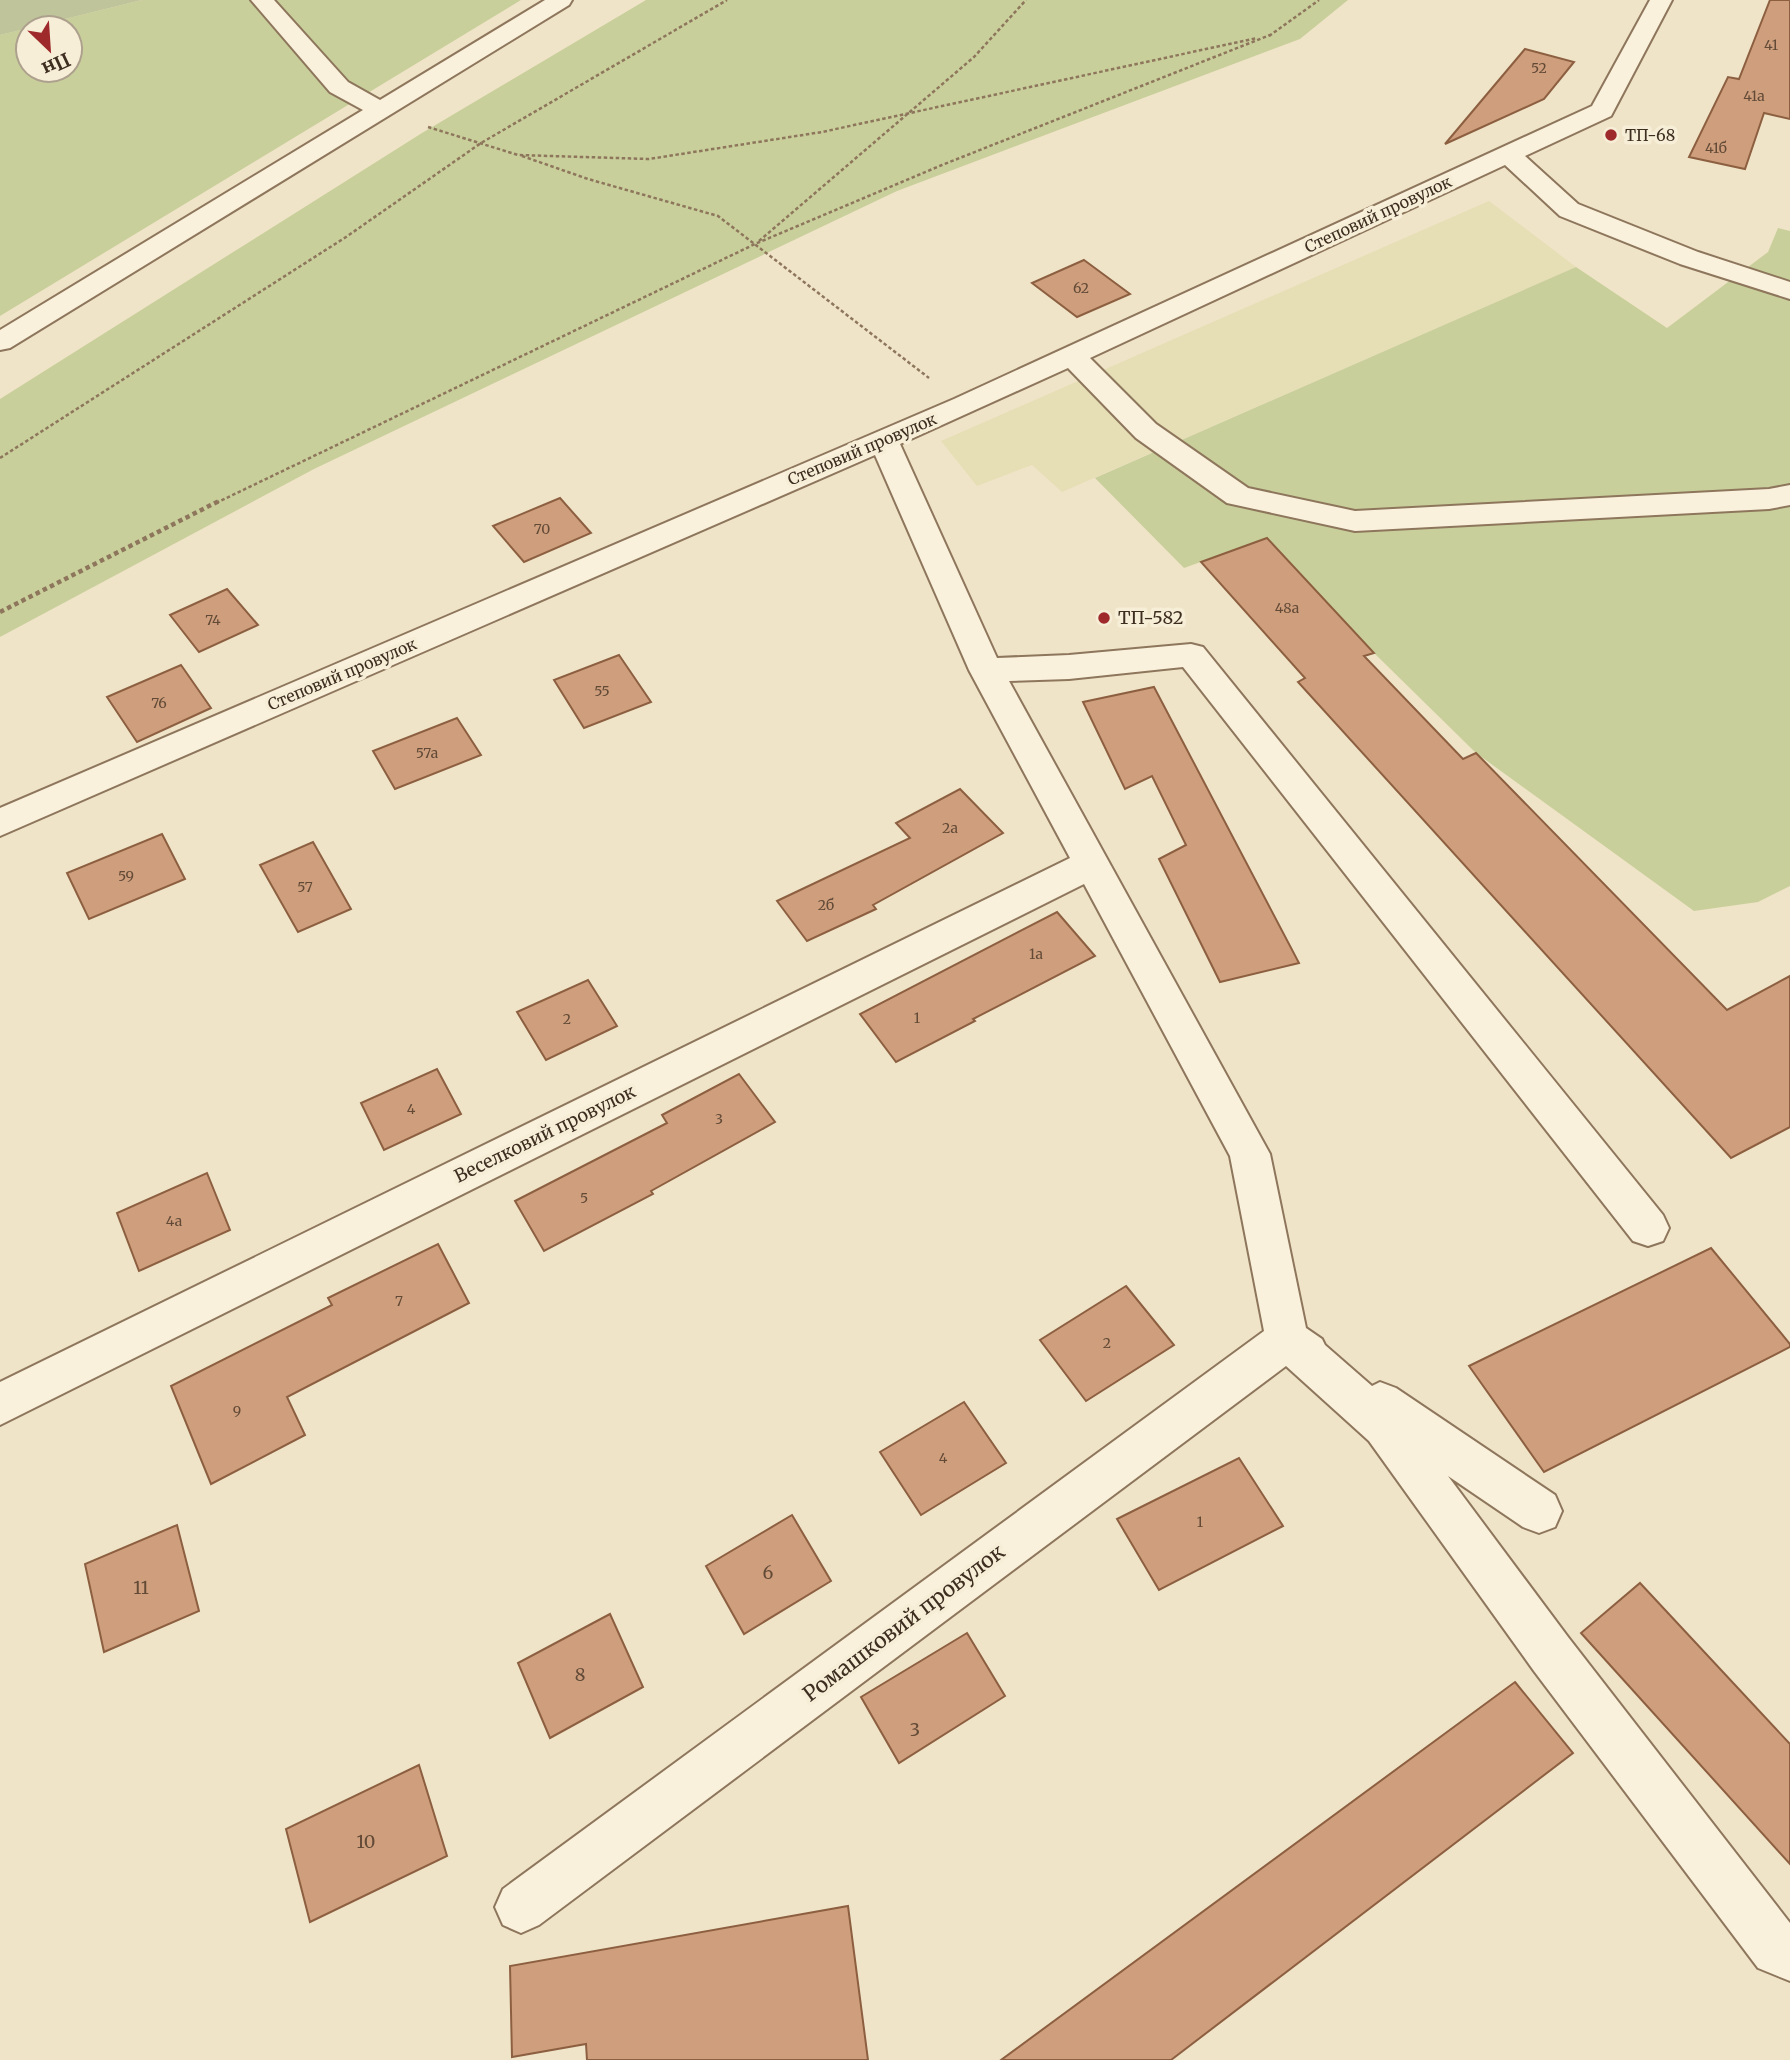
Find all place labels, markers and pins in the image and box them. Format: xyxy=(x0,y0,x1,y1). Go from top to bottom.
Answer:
place label: ТП-68 xyxy=(1625,125,1675,145)
marker: ТП-68 xyxy=(1603,127,1619,143)
place label: ТП-582 xyxy=(1118,606,1184,629)
marker: ТП-582 xyxy=(1096,610,1112,626)

